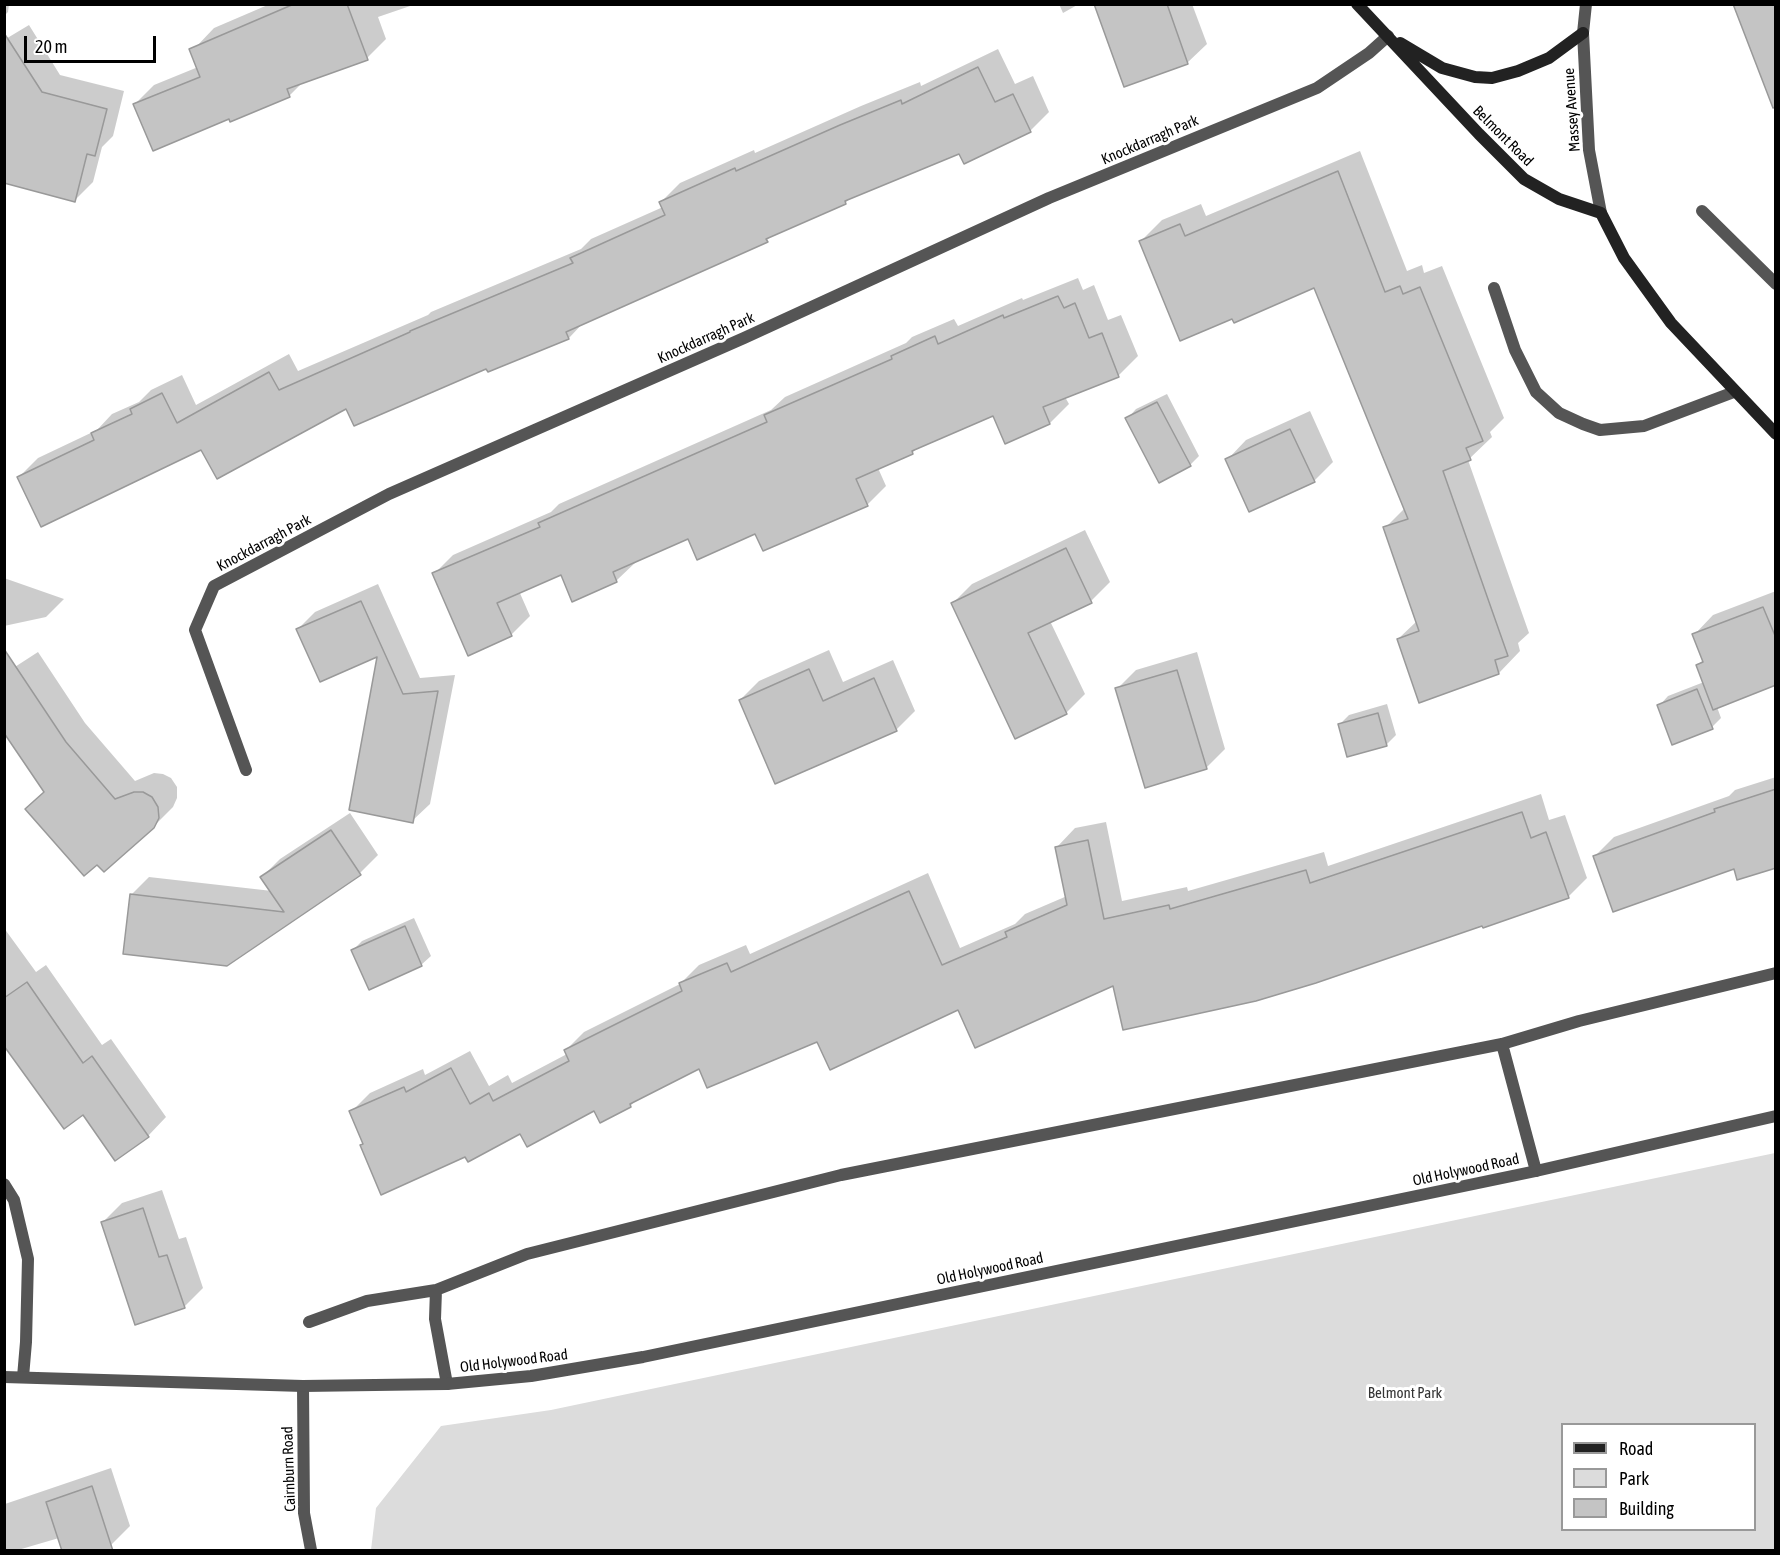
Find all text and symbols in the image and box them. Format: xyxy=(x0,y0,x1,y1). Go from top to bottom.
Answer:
scale bar xyxy=(27,24,159,62)
text: 20 m xyxy=(35,36,67,57)
street label: Massey Avenue xyxy=(1560,67,1584,153)
street label: Belmont Road xyxy=(1469,102,1537,170)
street label: Knockdarragh Park xyxy=(1099,111,1201,169)
street label: Knockdarragh Park xyxy=(655,309,757,367)
street label: Knockdarragh Park xyxy=(214,511,314,575)
street label: Old Holywood Road xyxy=(1411,1150,1521,1190)
street label: Old Holywood Road xyxy=(935,1249,1045,1289)
street label: Old Holywood Road xyxy=(459,1345,569,1377)
park label: Belmont Park xyxy=(1368,1384,1442,1402)
legend xyxy=(1561,1423,1756,1531)
street label: Cairnburn Road xyxy=(279,1426,299,1512)
text: Road xyxy=(1619,1438,1653,1459)
text: Park xyxy=(1619,1468,1649,1489)
text: Building xyxy=(1619,1498,1674,1519)

